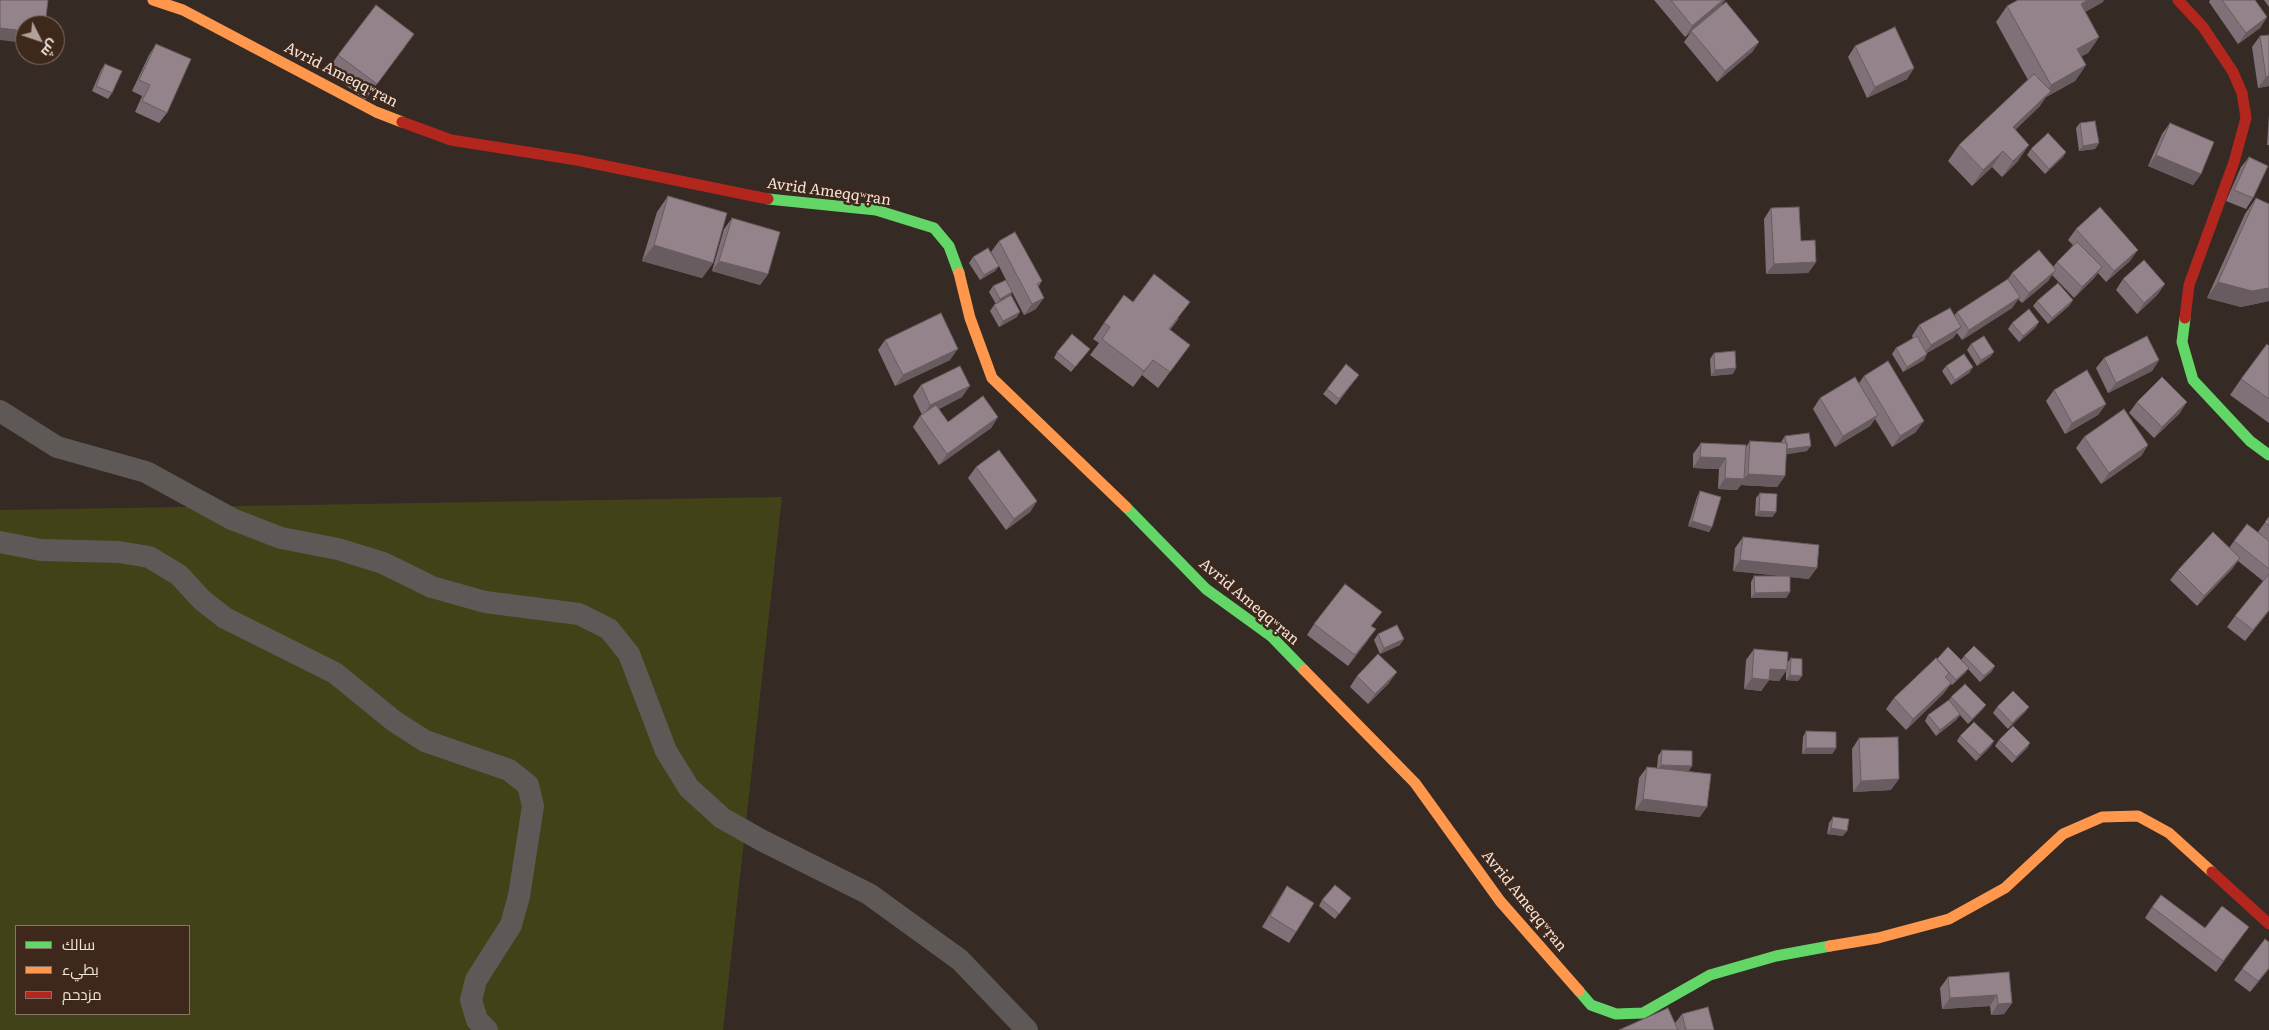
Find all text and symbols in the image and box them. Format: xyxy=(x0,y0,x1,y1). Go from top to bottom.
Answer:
north arrow xyxy=(15,15,65,65)
text: ش xyxy=(37,36,64,63)
street label: Avrid Ameqqʷṛan xyxy=(281,39,401,111)
street label: Avrid Ameqqʷṛan xyxy=(766,174,892,210)
street label: Avrid Ameqqʷṛan xyxy=(1195,555,1303,649)
street label: Avrid Ameqqʷṛan xyxy=(1478,847,1570,955)
legend xyxy=(15,925,190,1015)
text: سالك xyxy=(62,932,95,955)
text: بطيء xyxy=(62,957,99,980)
text: مزدحم xyxy=(62,982,102,1005)

